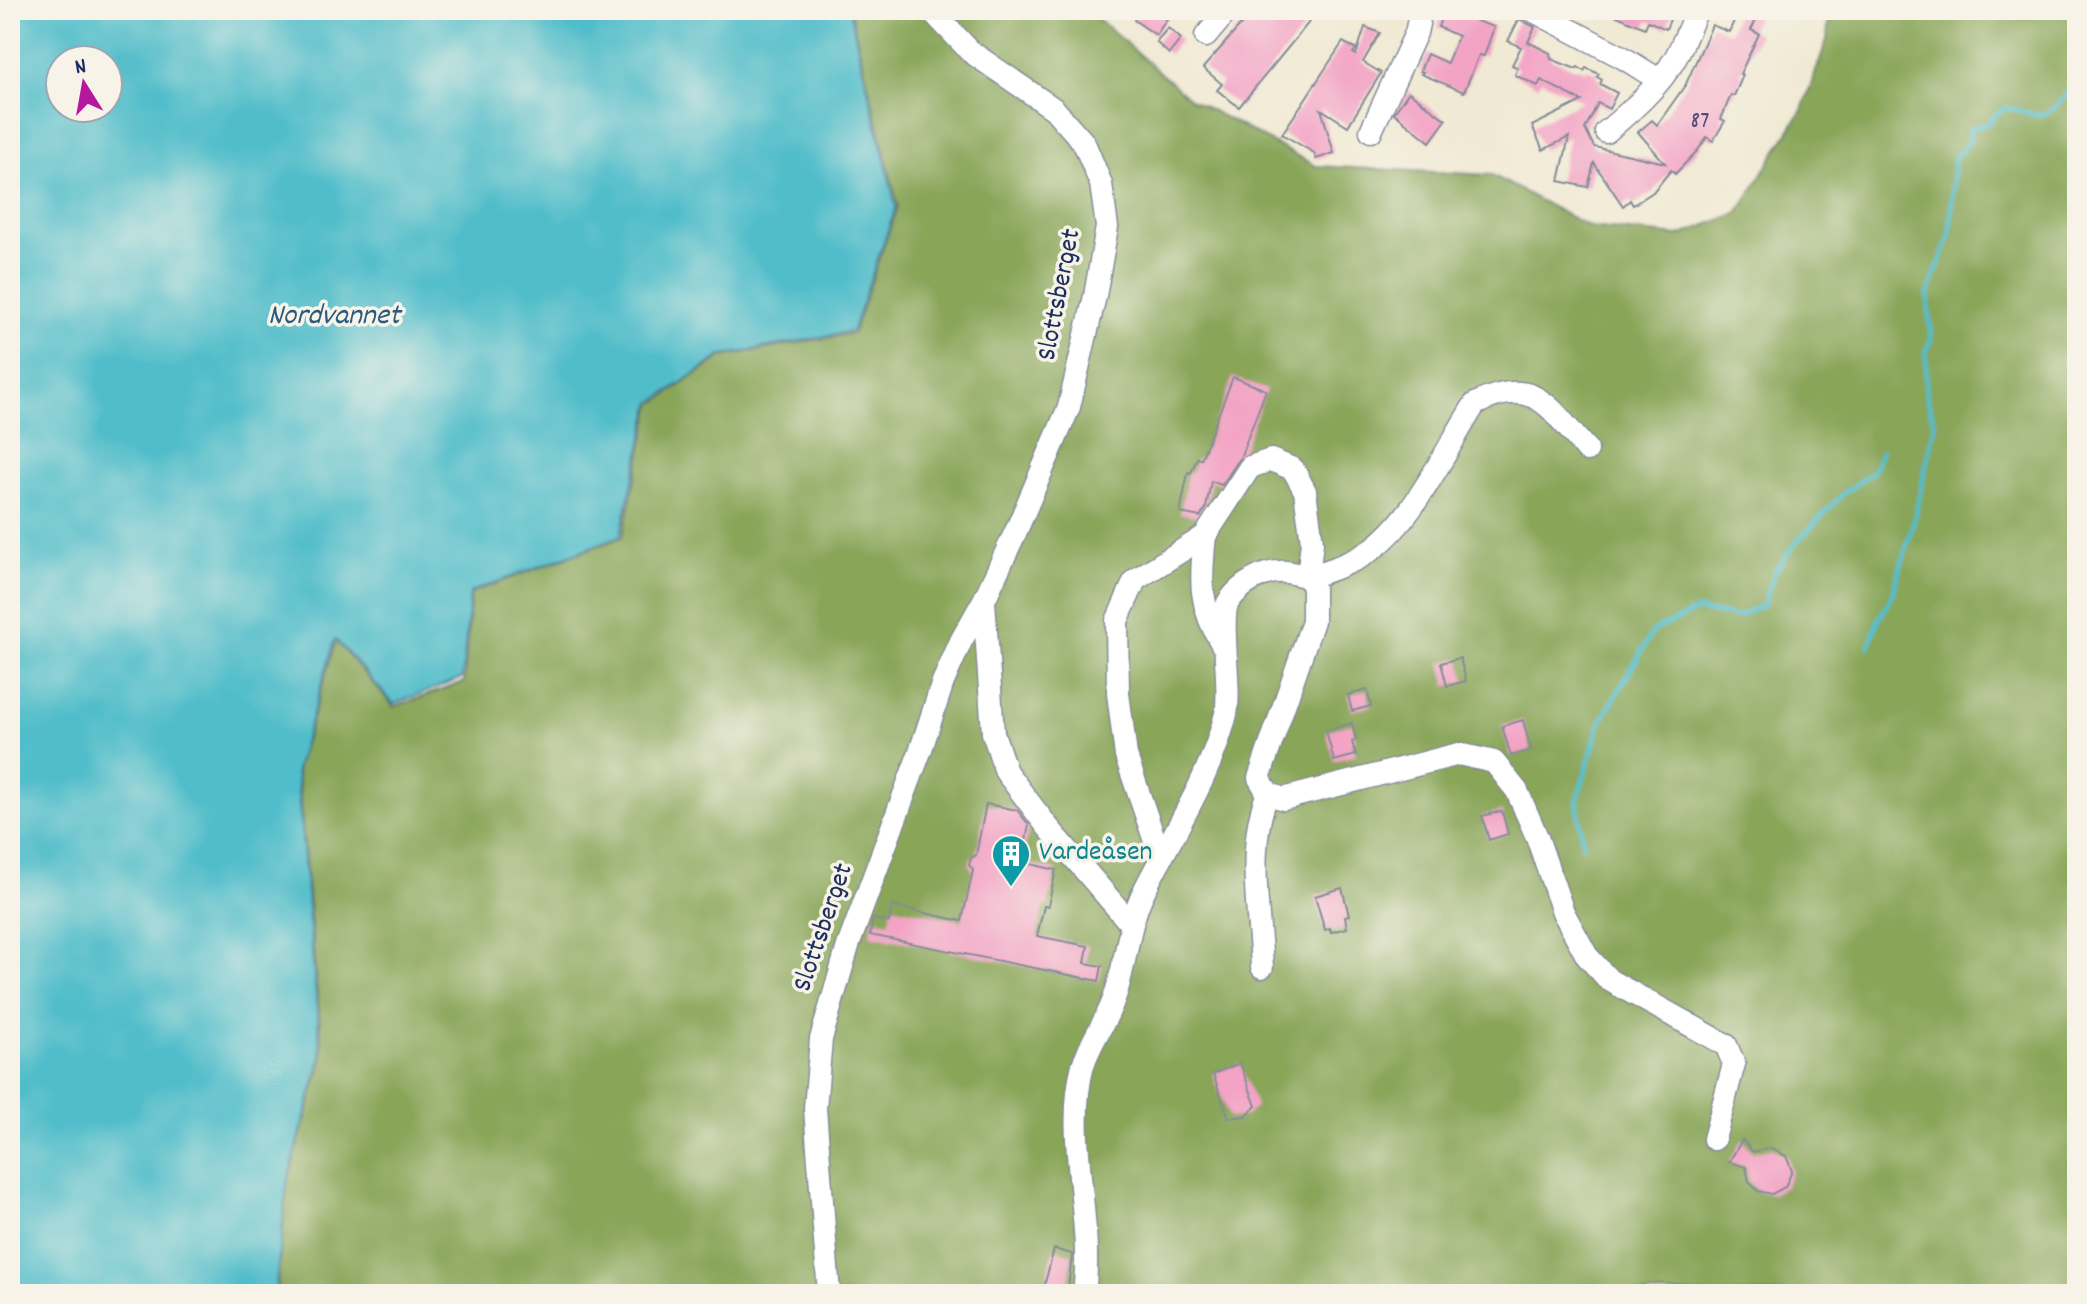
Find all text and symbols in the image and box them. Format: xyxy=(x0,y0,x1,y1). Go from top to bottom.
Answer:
north arrow xyxy=(44,44,124,124)
text: N xyxy=(73,52,89,84)
house number: 87 xyxy=(1691,105,1709,139)
street label: Slottsberget xyxy=(1029,226,1093,364)
water label: Nordvannet xyxy=(268,296,403,339)
building icon: Vardeåsen xyxy=(990,833,1032,888)
place label: Vardeåsen xyxy=(1039,834,1152,874)
street label: Slottsberget xyxy=(784,858,866,998)

